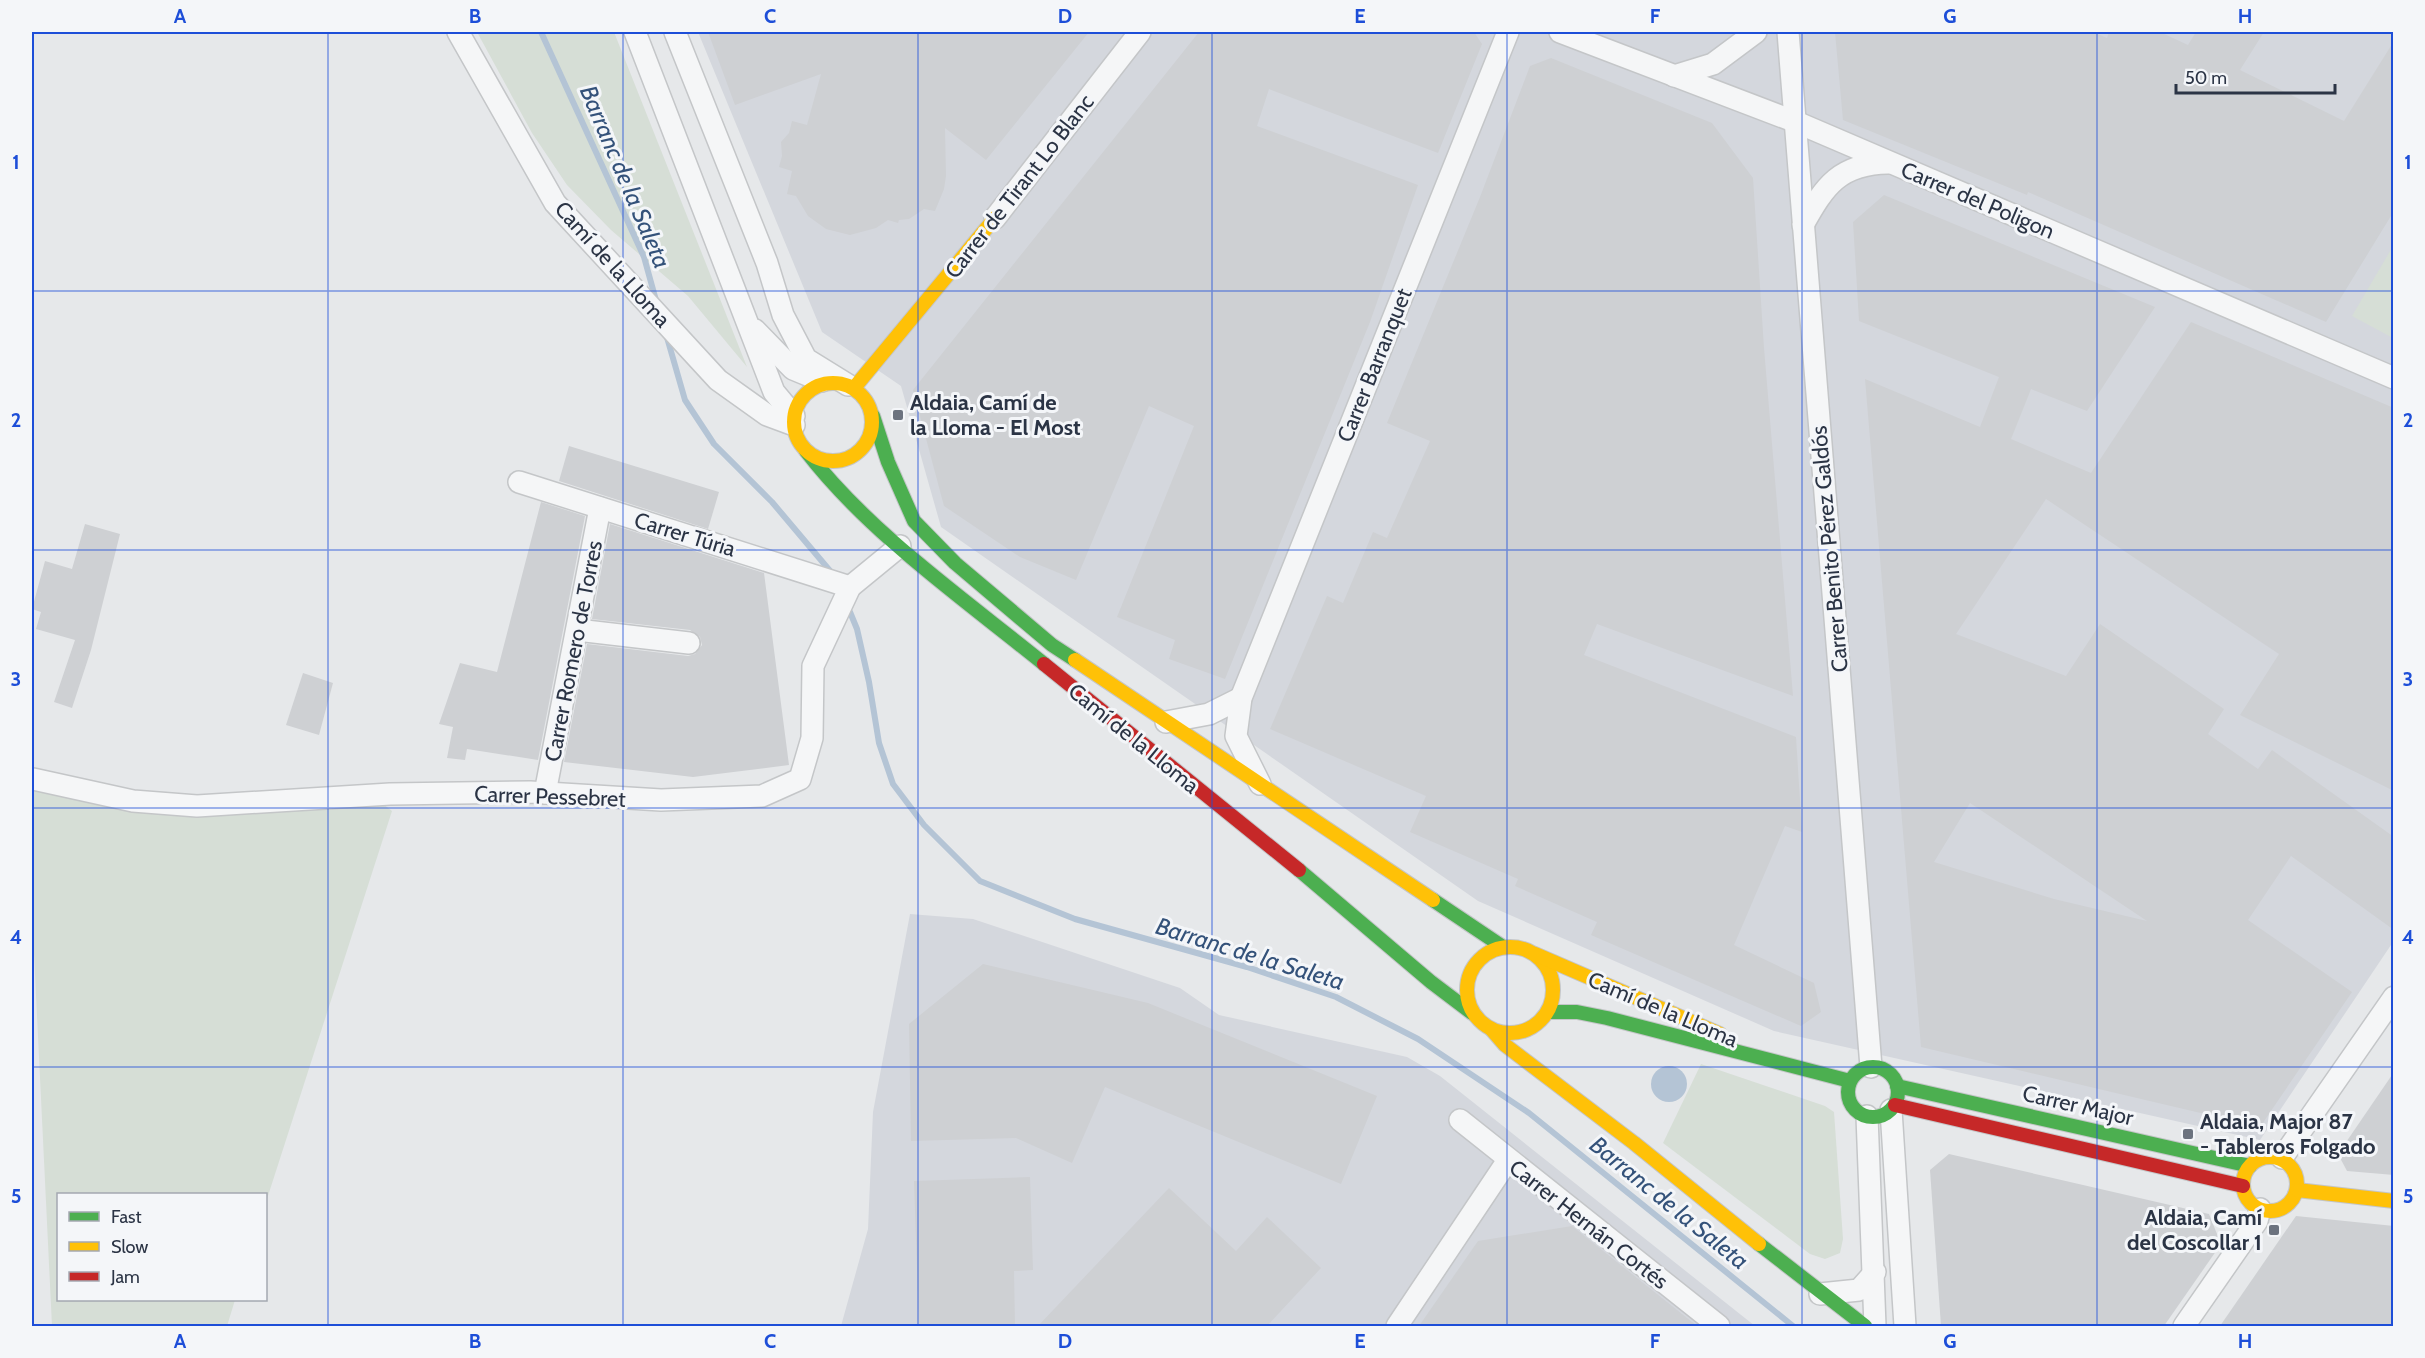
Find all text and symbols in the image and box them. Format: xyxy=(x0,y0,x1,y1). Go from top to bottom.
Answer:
text: A xyxy=(174,4,187,28)
text: B xyxy=(469,4,481,28)
text: C xyxy=(764,4,776,28)
text: D xyxy=(1058,4,1072,28)
text: E xyxy=(1354,4,1366,28)
text: F xyxy=(1650,4,1661,28)
text: G xyxy=(1943,4,1957,28)
text: H xyxy=(2238,4,2252,28)
scale bar xyxy=(2176,57,2335,95)
text: 50 m xyxy=(2185,67,2227,89)
water label: Barranc de la Saleta xyxy=(574,81,677,272)
street label: Carrer de Tirant Lo Blanc xyxy=(939,89,1100,284)
text: 1 xyxy=(12,150,20,174)
text: 1 xyxy=(2404,150,2412,174)
street label: Carrer del Poligon xyxy=(1897,156,2059,245)
street label: Camí de la Lloma xyxy=(549,196,677,333)
street label: Carrer Barranquet xyxy=(1331,284,1418,446)
place label: Aldaia, Camí de la Lloma - El Most xyxy=(910,389,1081,441)
text: 2 xyxy=(11,408,21,432)
marker: Aldaia, Camí de la Lloma - El Most xyxy=(891,408,905,422)
text: 2 xyxy=(2403,408,2413,432)
street label: Carrer Benito Pérez Galdós xyxy=(1805,425,1854,673)
street label: Carrer Túria xyxy=(631,506,739,563)
street label: Carrer Romero de Torres xyxy=(539,538,608,764)
text: 3 xyxy=(11,667,21,691)
text: 3 xyxy=(2403,667,2413,691)
street label: Camí de la Lloma xyxy=(1063,677,1205,800)
street label: Carrer Pessebret xyxy=(474,780,627,813)
water label: Barranc de la Saleta xyxy=(1152,911,1348,996)
text: 4 xyxy=(10,925,22,949)
text: 4 xyxy=(2402,925,2414,949)
street label: Camí de la Lloma xyxy=(1584,966,1742,1053)
street label: Carrer Major xyxy=(2020,1080,2136,1131)
place label: Aldaia, Major 87 - Tableros Folgado xyxy=(2200,1108,2376,1160)
marker: Aldaia, Major 87 - Tableros Folgado xyxy=(2181,1127,2195,1141)
water label: Barranc de la Saleta xyxy=(1584,1130,1754,1275)
street label: Carrer Hernán Cortés xyxy=(1504,1154,1674,1295)
text: 5 xyxy=(11,1184,21,1208)
text: 5 xyxy=(2403,1184,2413,1208)
legend xyxy=(57,1193,267,1301)
place label: Aldaia, Camí del Coscollar 1 xyxy=(2127,1204,2262,1256)
text: Fast xyxy=(111,1206,142,1228)
marker: Aldaia, Camí del Coscollar 1 xyxy=(2267,1223,2281,1237)
text: Slow xyxy=(111,1236,148,1258)
text: Jam xyxy=(110,1266,140,1288)
text: A xyxy=(174,1329,187,1353)
text: B xyxy=(469,1329,481,1353)
text: C xyxy=(764,1329,776,1353)
text: D xyxy=(1058,1329,1072,1353)
text: E xyxy=(1354,1329,1366,1353)
text: F xyxy=(1650,1329,1661,1353)
text: G xyxy=(1943,1329,1957,1353)
text: H xyxy=(2238,1329,2252,1353)

